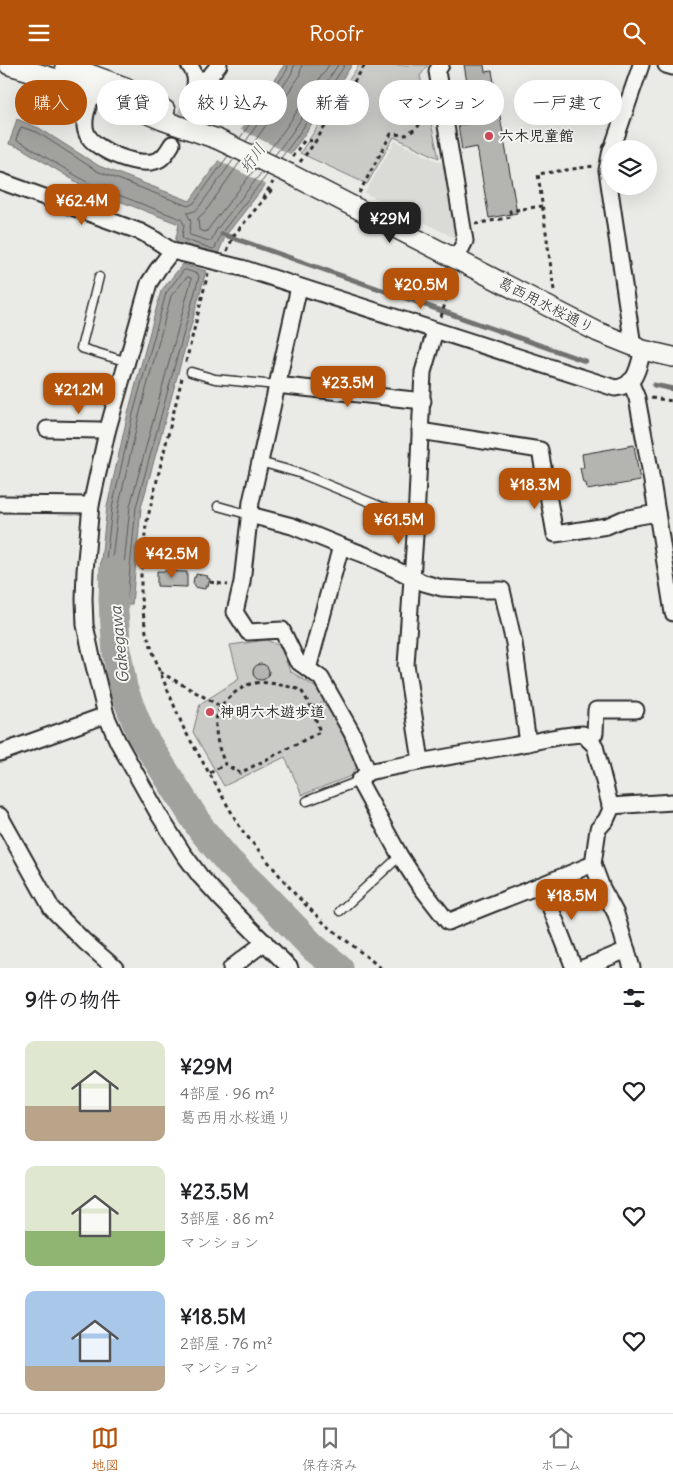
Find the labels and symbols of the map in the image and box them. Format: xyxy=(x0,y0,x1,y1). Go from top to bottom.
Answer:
place label: 六木児童館 xyxy=(499,126,574,145)
marker: 六木児童館 xyxy=(483,130,495,142)
water label: 垳川 xyxy=(235,139,269,177)
pin: ¥62.4M xyxy=(41,184,123,226)
pin: ¥29M xyxy=(360,201,420,244)
pin: ¥20.5M xyxy=(380,267,462,310)
street label: 葛西用水桜通り xyxy=(495,272,597,337)
pin: ¥23.5M xyxy=(307,365,389,408)
pin: ¥21.2M xyxy=(38,373,120,415)
pin: ¥18.3M xyxy=(494,467,576,510)
pin: ¥61.5M xyxy=(358,503,440,545)
pin: ¥42.5M xyxy=(131,537,213,579)
water label: Gakegawa xyxy=(105,605,133,684)
place label: 神明六木遊歩道 xyxy=(220,702,325,721)
marker: 神明六木遊歩道 xyxy=(204,706,216,718)
pin: ¥18.5M xyxy=(531,879,613,921)

